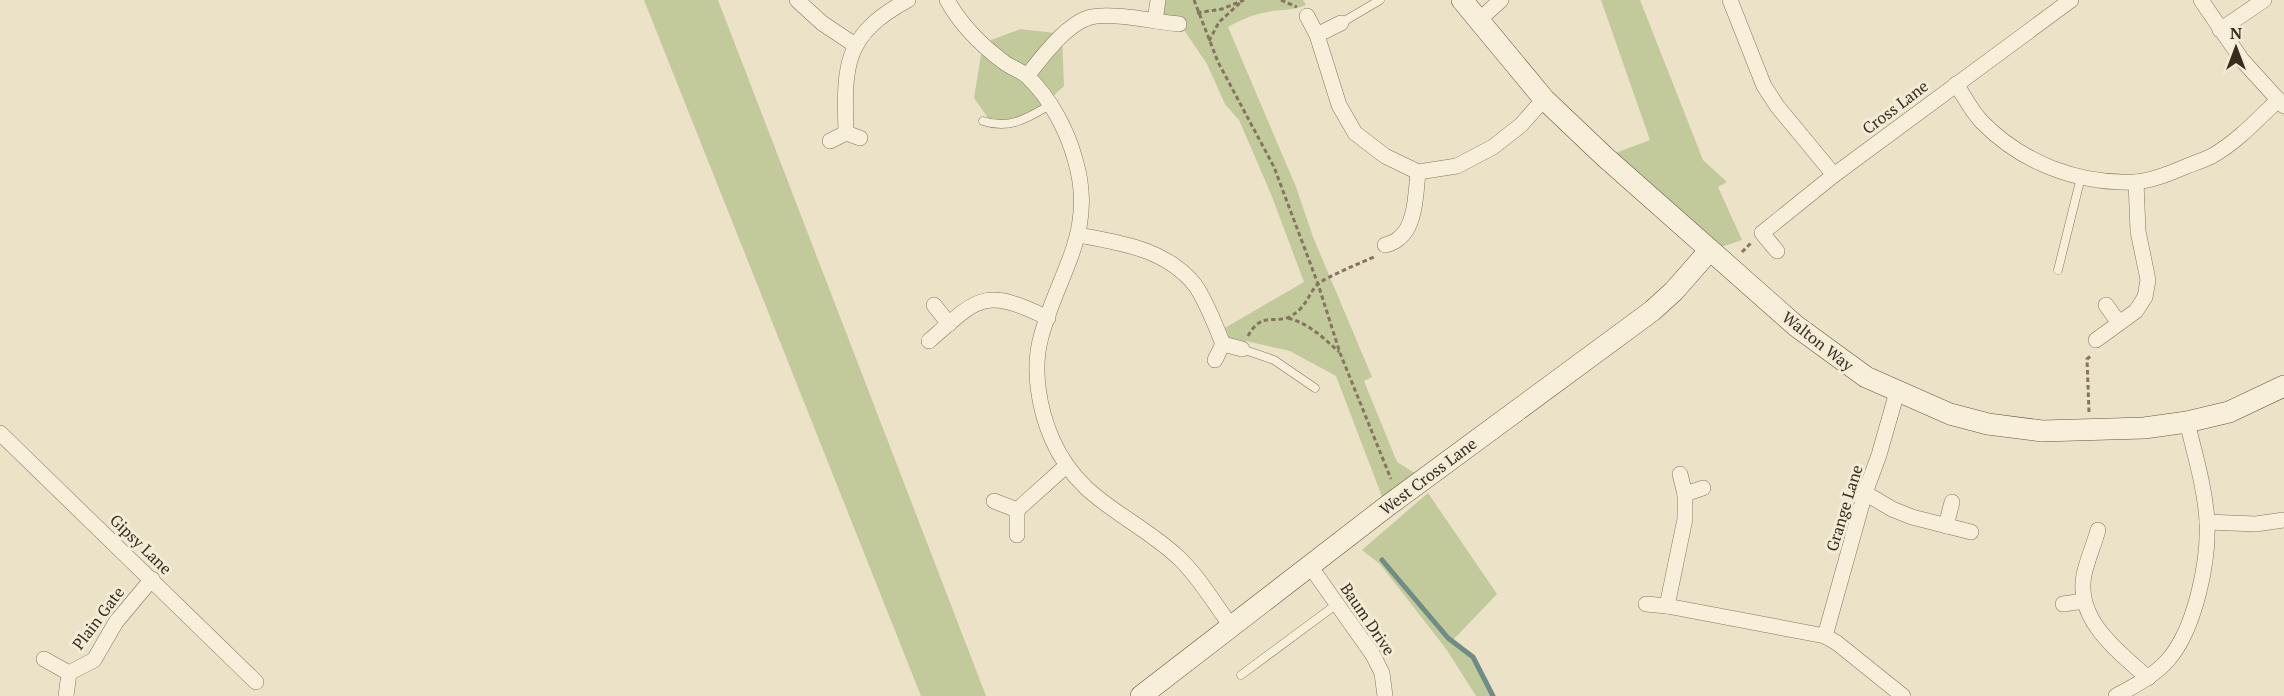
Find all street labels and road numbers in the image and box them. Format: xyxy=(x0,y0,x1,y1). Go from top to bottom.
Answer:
street label: Cross Lane xyxy=(1857,75,1933,139)
street label: Walton Way xyxy=(1778,306,1859,376)
street label: West Cross Lane xyxy=(1375,432,1481,520)
street label: Grange Lane xyxy=(1820,462,1868,554)
street label: Gipsy Lane xyxy=(105,509,177,579)
street label: Baum Drive xyxy=(1336,578,1400,660)
street label: Plain Gate xyxy=(67,582,129,654)

